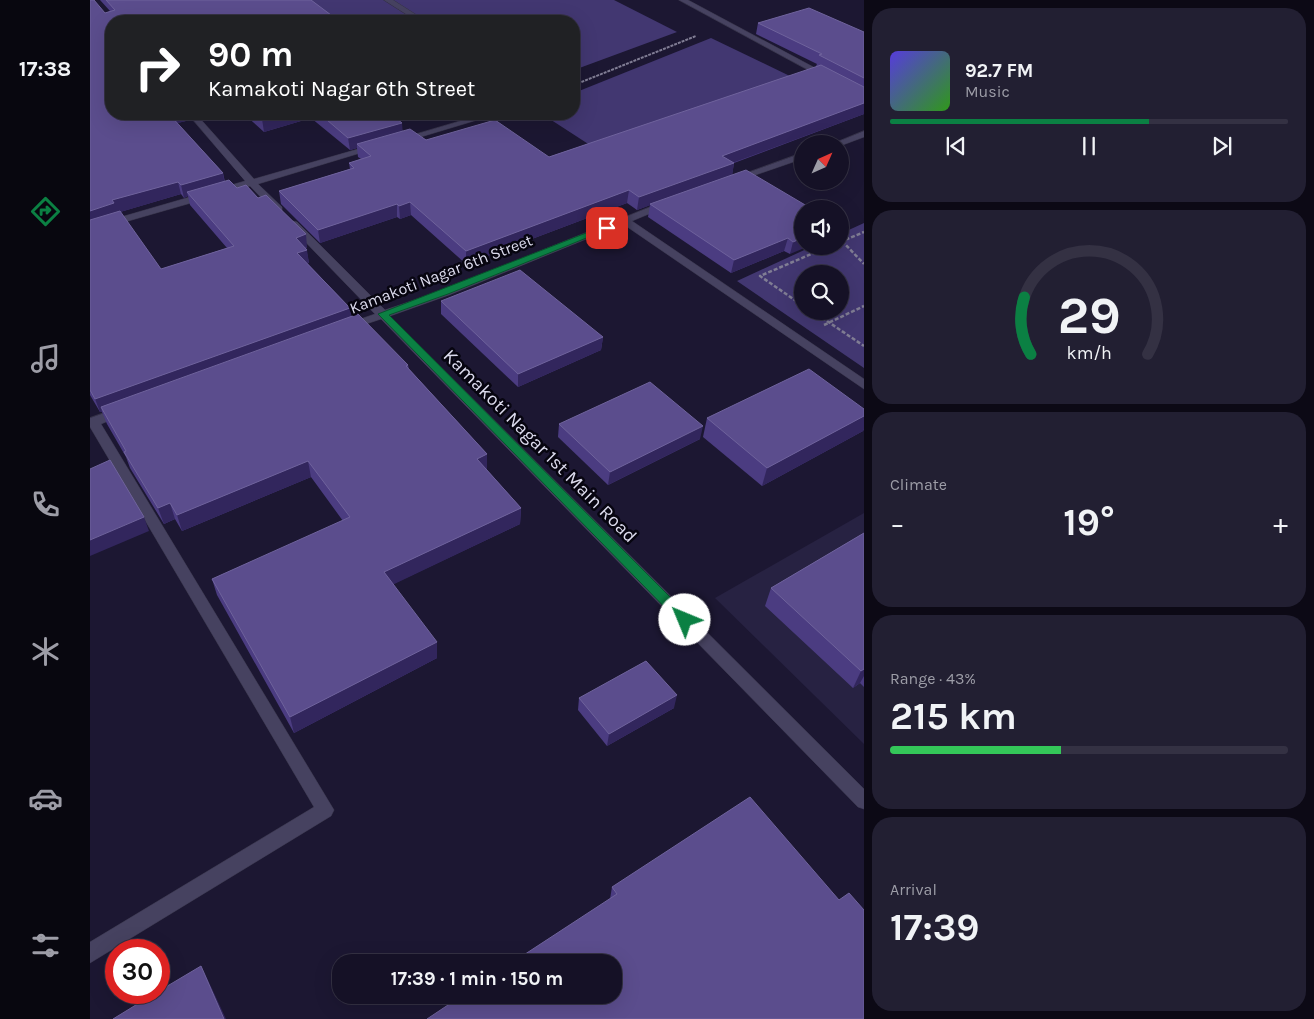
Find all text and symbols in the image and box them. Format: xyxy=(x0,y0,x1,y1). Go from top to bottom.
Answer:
text: 90 m xyxy=(208,34,294,75)
icon: right xyxy=(125,35,190,100)
text: 17:38 xyxy=(19,56,71,82)
text: 92.7 FM xyxy=(965,60,1033,82)
text: Kamakoti Nagar 6th Street xyxy=(208,76,475,102)
text: Music xyxy=(965,82,1010,101)
icon: previous xyxy=(942,132,970,160)
icon: pause xyxy=(1075,132,1103,160)
icon: next xyxy=(1208,132,1236,160)
north arrow xyxy=(794,135,849,190)
map controls xyxy=(794,135,849,320)
icon: directions xyxy=(28,194,63,229)
button: sound xyxy=(794,200,849,255)
pin xyxy=(586,207,628,249)
icon: arrive xyxy=(593,214,621,242)
street label: Kamakoti Nagar 6th Street xyxy=(347,230,535,318)
button: search xyxy=(794,265,849,320)
text: 29 xyxy=(1057,285,1121,346)
icon: music xyxy=(28,341,63,376)
text: km/h xyxy=(1066,343,1112,364)
street label: Kamakoti Nagar 1st Main Road xyxy=(439,345,641,547)
text: Climate xyxy=(890,475,947,494)
icon: phone xyxy=(28,487,63,522)
text: 19° xyxy=(1063,500,1115,545)
text: − xyxy=(890,507,905,540)
text: + xyxy=(1273,507,1288,540)
position arrow xyxy=(658,593,710,645)
icon: climate xyxy=(28,634,63,669)
text: Range · 43% xyxy=(890,669,976,688)
text: 215 km xyxy=(890,694,1017,739)
icon: car xyxy=(28,781,63,816)
text: Arrival xyxy=(890,880,937,899)
text: 17:39 xyxy=(890,905,980,950)
icon: filters xyxy=(28,928,63,963)
speed limit sign: 30 xyxy=(105,939,170,1004)
text: 17:39 · 1 min · 150 m xyxy=(391,968,563,990)

